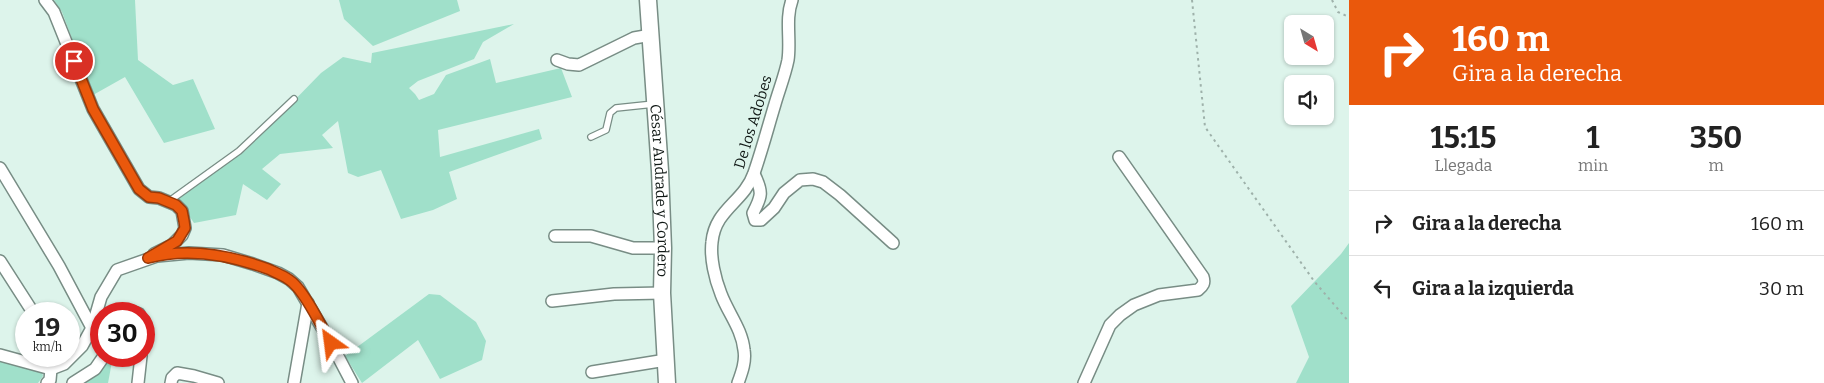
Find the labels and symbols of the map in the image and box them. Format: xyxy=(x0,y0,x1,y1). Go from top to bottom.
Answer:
north arrow xyxy=(1284,15,1334,65)
pin xyxy=(53,40,95,82)
street label: De los Adobes xyxy=(730,73,776,171)
street label: César Andrade y Cordero xyxy=(646,104,672,277)
speed limit sign: 30 xyxy=(90,302,155,367)
position arrow xyxy=(304,316,356,368)

